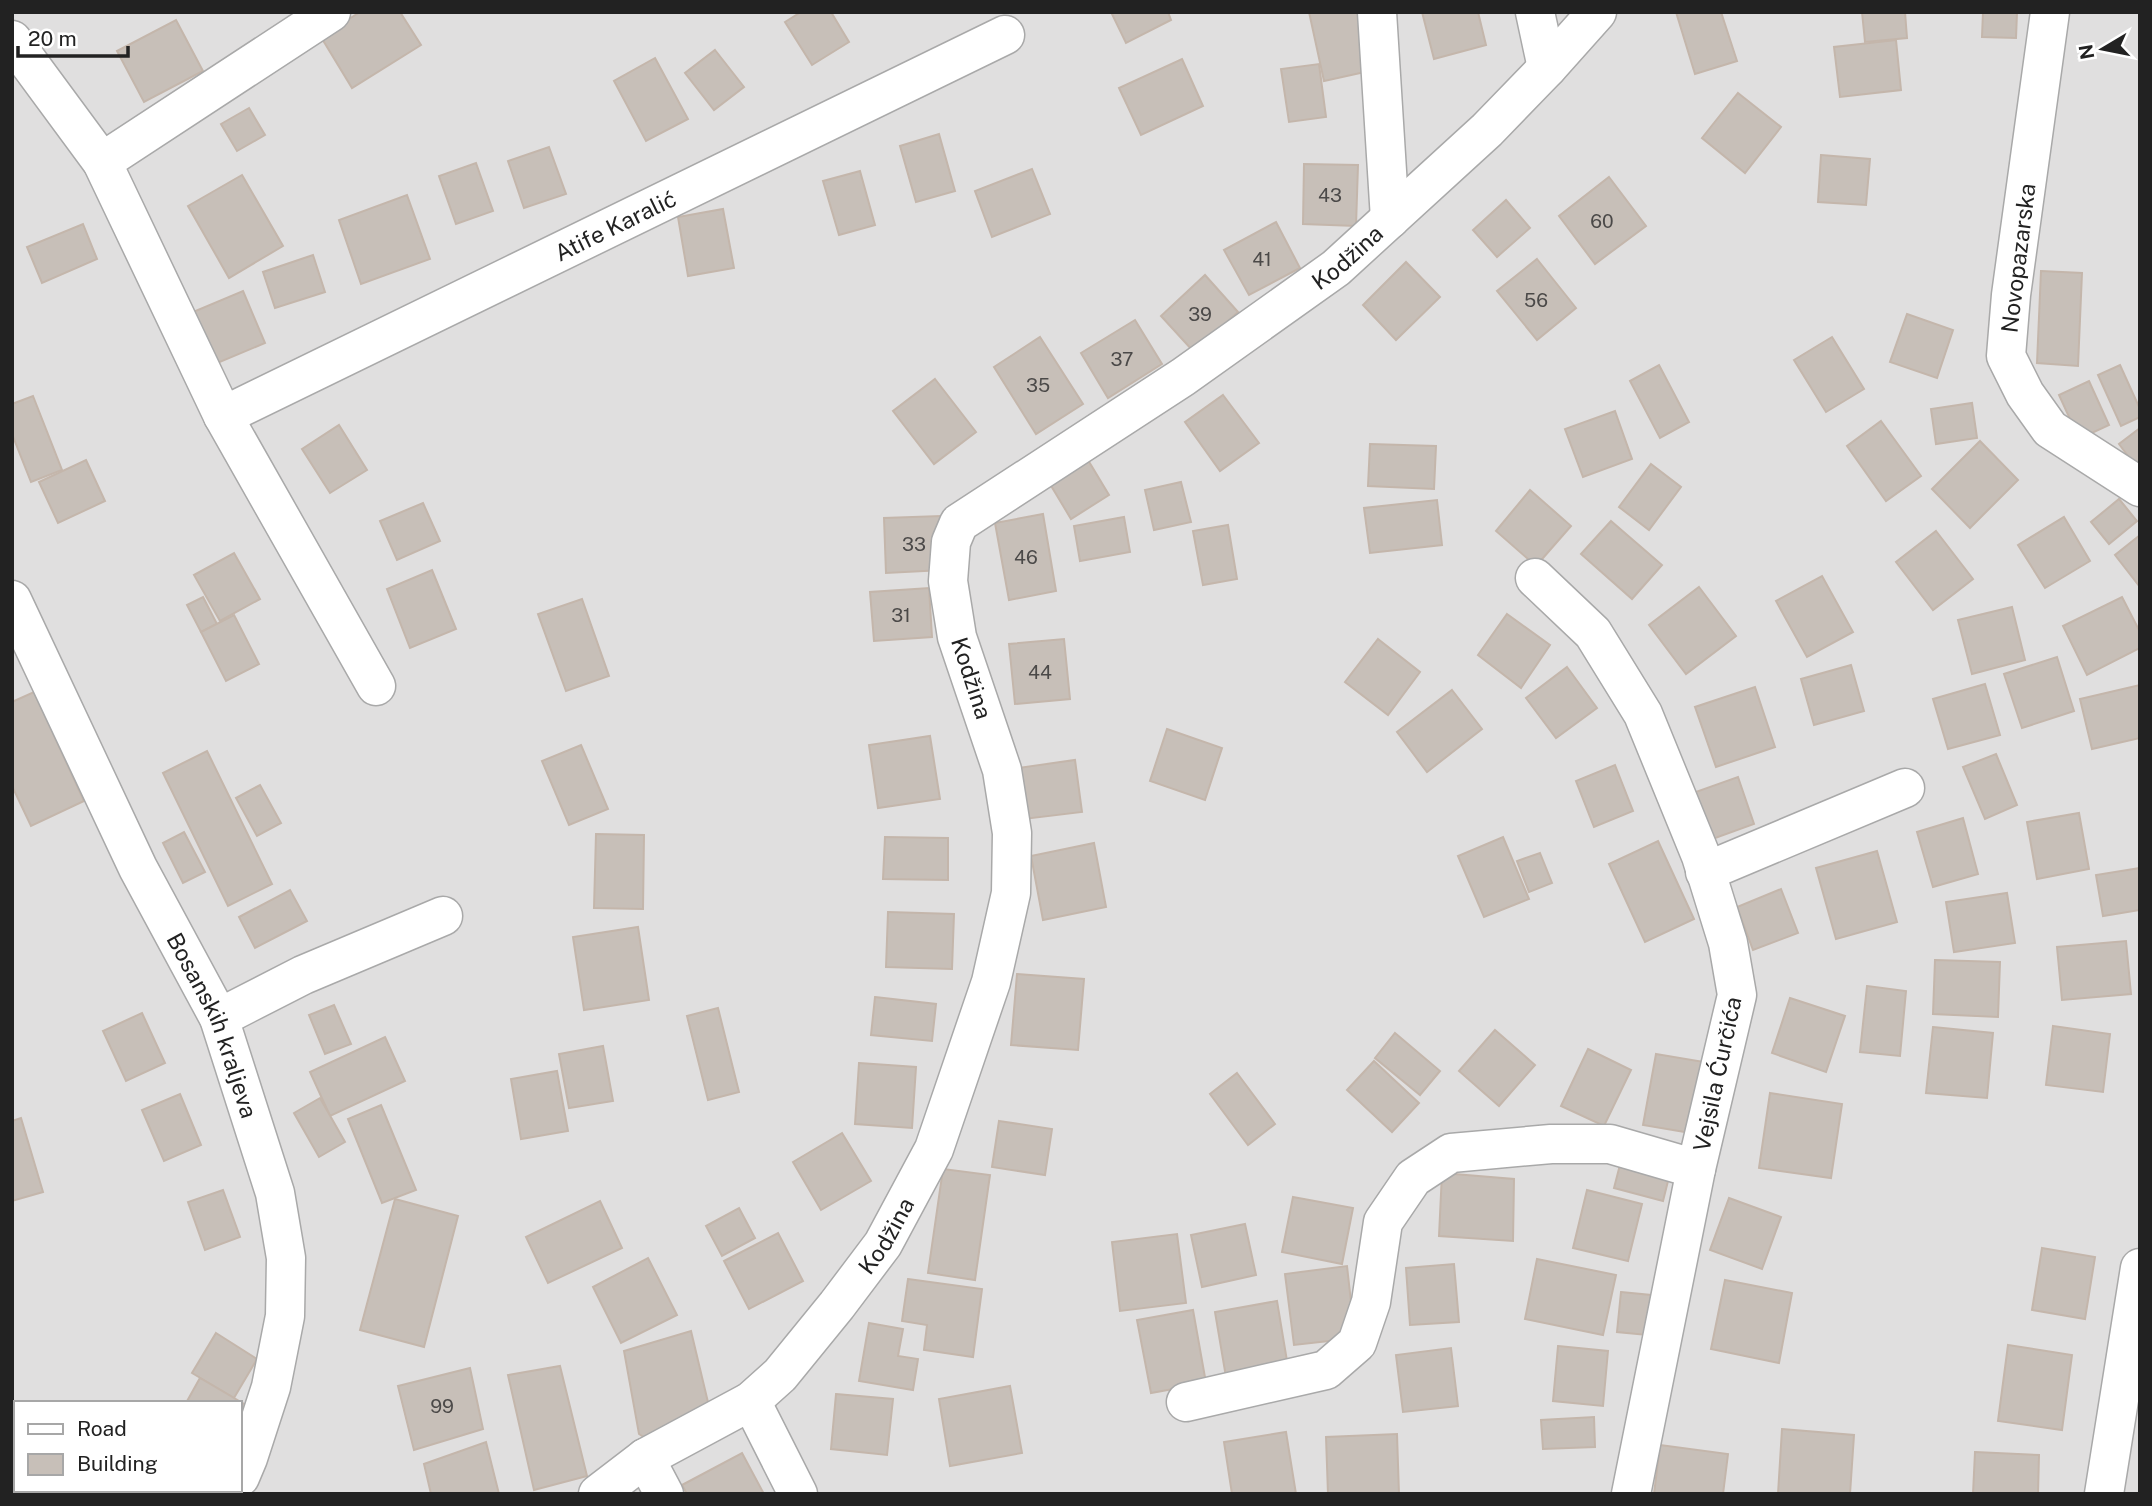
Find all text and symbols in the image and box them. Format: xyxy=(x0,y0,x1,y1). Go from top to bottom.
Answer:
scale bar xyxy=(18,14,128,58)
north arrow xyxy=(2068,14,2138,84)
text: 20 m xyxy=(28,26,77,51)
text: N xyxy=(2074,43,2098,61)
street label: Novopazarska xyxy=(1995,182,2041,334)
street label: Atife Karalić xyxy=(550,184,680,266)
house number: 43 xyxy=(1318,184,1342,206)
house number: 60 xyxy=(1590,210,1614,232)
street label: Kodžina xyxy=(1306,219,1388,295)
house number: 41 xyxy=(1252,248,1272,270)
house number: 56 xyxy=(1524,289,1548,311)
house number: 39 xyxy=(1188,303,1212,325)
house number: 37 xyxy=(1110,348,1134,370)
house number: 35 xyxy=(1026,374,1050,396)
house number: 33 xyxy=(902,533,926,555)
house number: 46 xyxy=(1014,546,1038,568)
house number: 31 xyxy=(891,604,911,626)
street label: Kodžina xyxy=(946,634,998,722)
house number: 44 xyxy=(1028,661,1052,683)
street label: Bosanskih kraljeva xyxy=(162,928,264,1121)
street label: Vejsila Ćurčića xyxy=(1687,994,1747,1154)
street label: Kodžina xyxy=(852,1193,919,1279)
house number: 99 xyxy=(430,1395,454,1417)
legend xyxy=(14,1401,242,1492)
text: Road xyxy=(77,1416,127,1441)
text: Building xyxy=(77,1451,158,1476)

